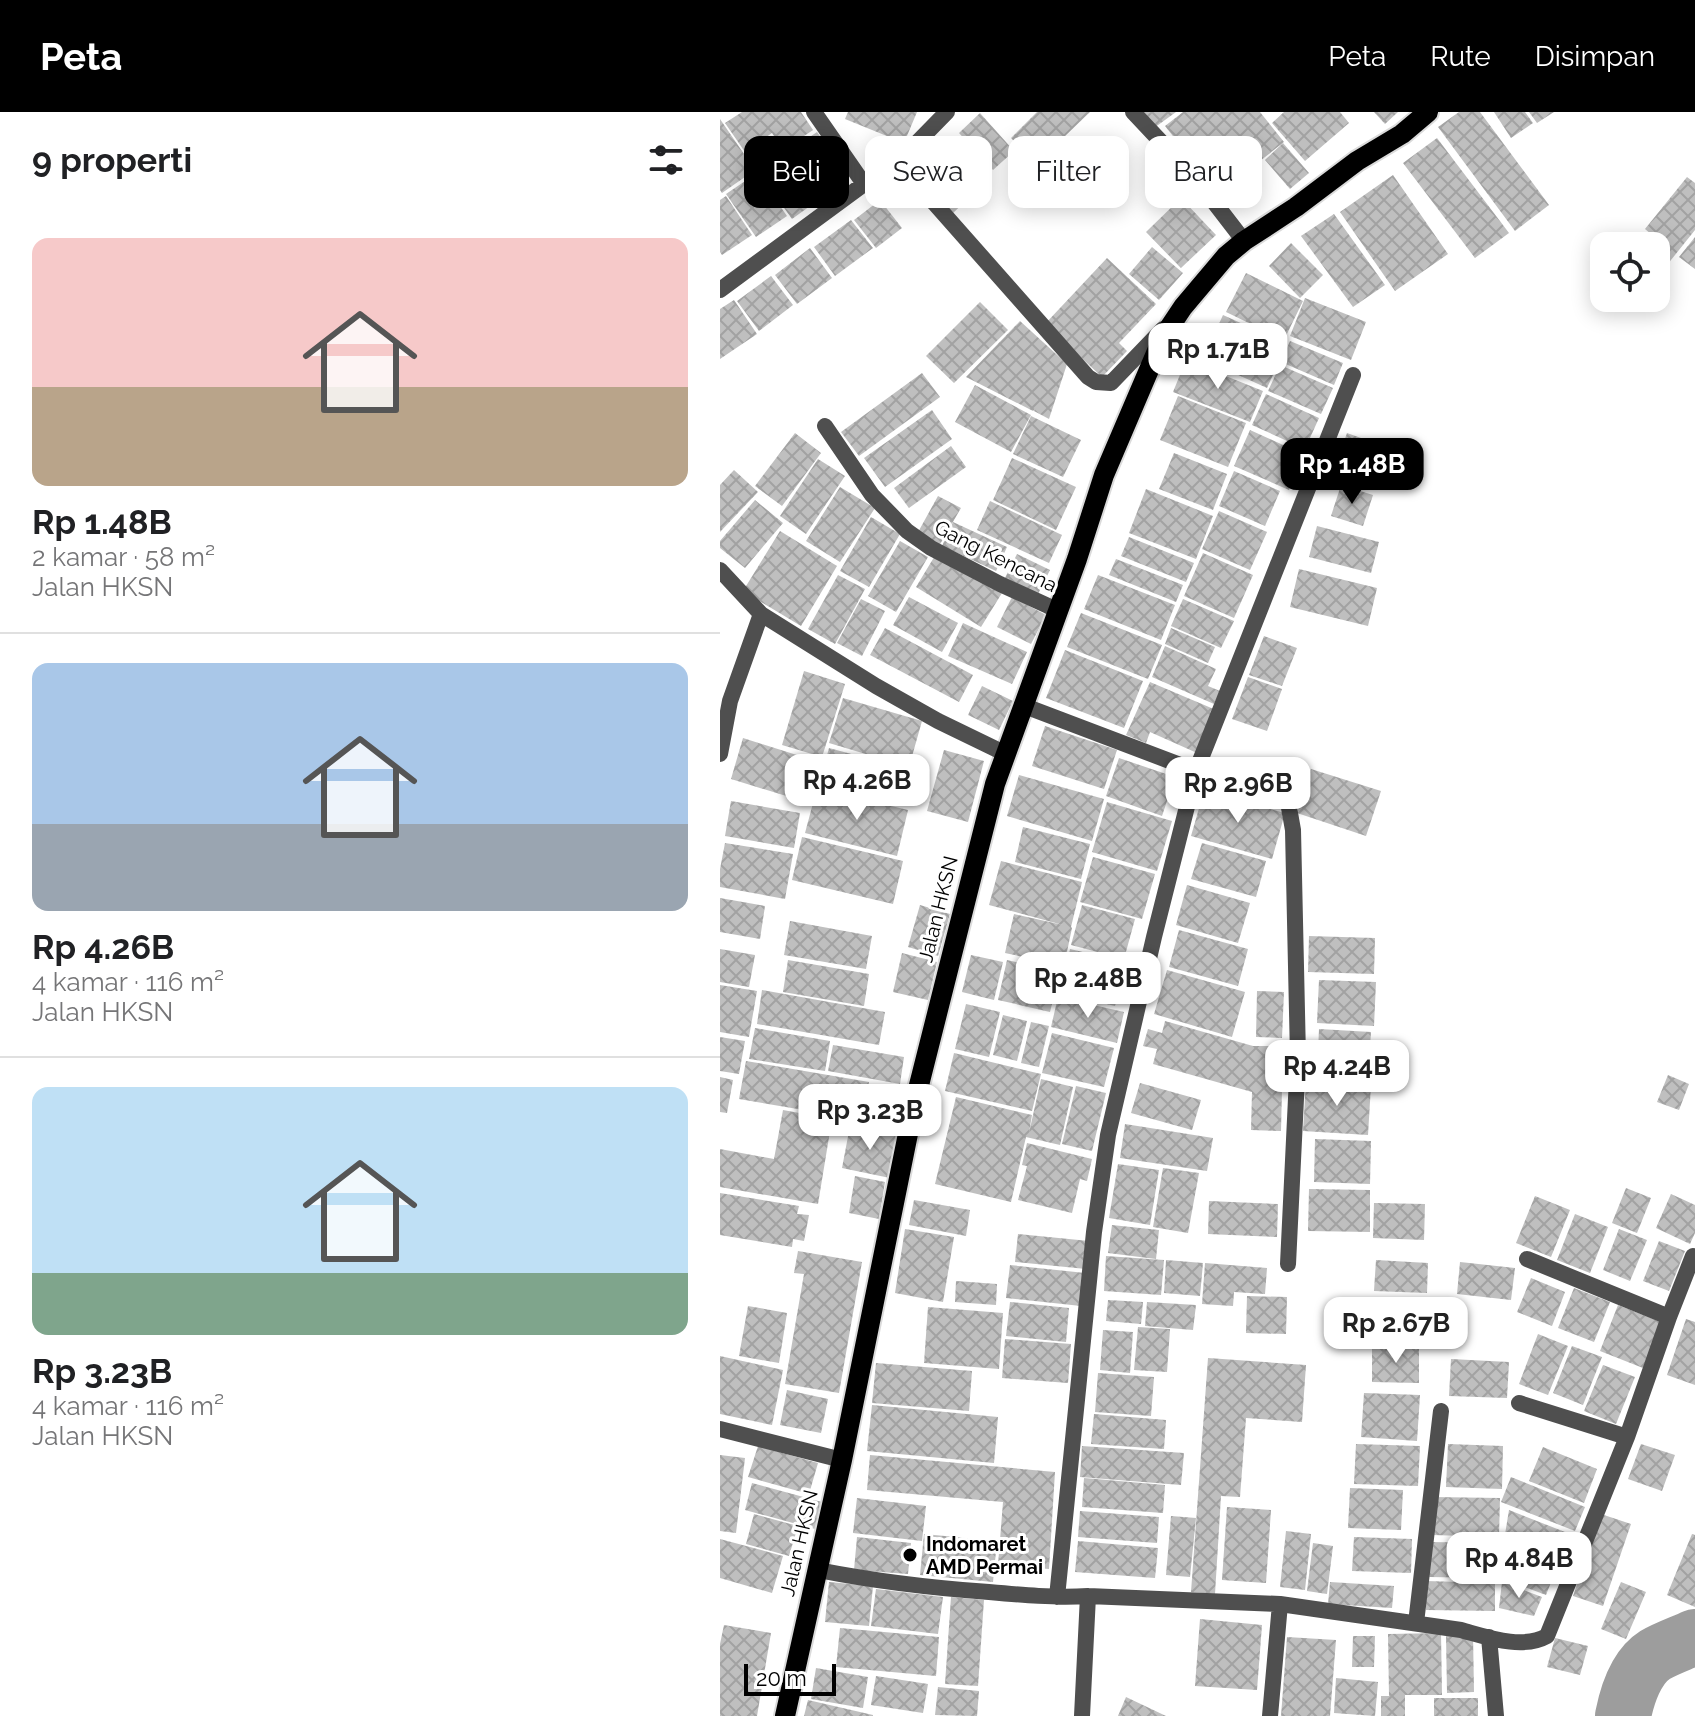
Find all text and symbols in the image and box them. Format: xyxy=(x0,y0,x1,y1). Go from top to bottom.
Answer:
text: Peta xyxy=(40,34,122,79)
text: Peta xyxy=(1328,40,1386,73)
text: Rute xyxy=(1430,40,1491,73)
text: Disimpan xyxy=(1535,40,1655,73)
chip: Beli xyxy=(744,136,849,208)
chip: Sewa xyxy=(865,136,992,208)
chip: Filter xyxy=(1008,136,1129,208)
chip: Baru xyxy=(1145,136,1262,208)
icon: filters xyxy=(644,138,688,182)
text: 9 properti xyxy=(32,140,192,180)
map controls xyxy=(1590,232,1670,312)
button: locate xyxy=(1590,232,1670,312)
icon: home xyxy=(288,290,432,434)
pin: Rp 1.71B xyxy=(1135,323,1301,391)
text: Rp 1.71B xyxy=(1166,334,1270,364)
pin: Rp 1.48B xyxy=(1269,438,1435,506)
text: Rp 1.48B xyxy=(1299,449,1405,479)
text: Rp 1.48B xyxy=(32,502,172,542)
street label: Gang Kencana xyxy=(931,515,1061,597)
text: 2 kamar · 58 m² xyxy=(32,542,215,572)
text: Jalan HKSN xyxy=(32,572,173,602)
icon: home xyxy=(288,715,432,859)
pin: Rp 4.26B xyxy=(774,754,940,822)
pin: Rp 2.96B xyxy=(1155,757,1321,825)
text: Rp 4.26B xyxy=(803,765,911,795)
text: Rp 2.96B xyxy=(1183,768,1293,798)
street label: Jalan HKSN xyxy=(913,853,963,965)
text: Rp 4.26B xyxy=(32,927,174,967)
pin: Rp 2.48B xyxy=(1005,952,1171,1020)
text: Rp 2.48B xyxy=(1034,963,1142,993)
text: 4 kamar · 116 m² xyxy=(32,967,224,997)
text: Jalan HKSN xyxy=(32,997,173,1027)
pin: Rp 4.24B xyxy=(1254,1040,1420,1108)
text: Rp 4.24B xyxy=(1283,1051,1391,1081)
pin: Rp 3.23B xyxy=(787,1084,953,1152)
text: Rp 3.23B xyxy=(816,1095,924,1125)
icon: home xyxy=(288,1139,432,1283)
pin: Rp 2.67B xyxy=(1313,1297,1479,1365)
text: Rp 2.67B xyxy=(1342,1308,1450,1338)
text: Rp 3.23B xyxy=(32,1351,172,1391)
text: 4 kamar · 116 m² xyxy=(32,1391,224,1421)
text: Jalan HKSN xyxy=(32,1421,173,1451)
street label: Jalan HKSN xyxy=(775,1487,823,1599)
place label: Indomaret AMD Permai xyxy=(926,1532,1043,1579)
pin: Rp 4.84B xyxy=(1436,1532,1602,1600)
text: Rp 4.84B xyxy=(1465,1543,1573,1573)
marker: Indomaret AMD Permai xyxy=(901,1546,919,1564)
scale bar xyxy=(744,1660,836,1696)
text: 20 m xyxy=(756,1665,807,1691)

